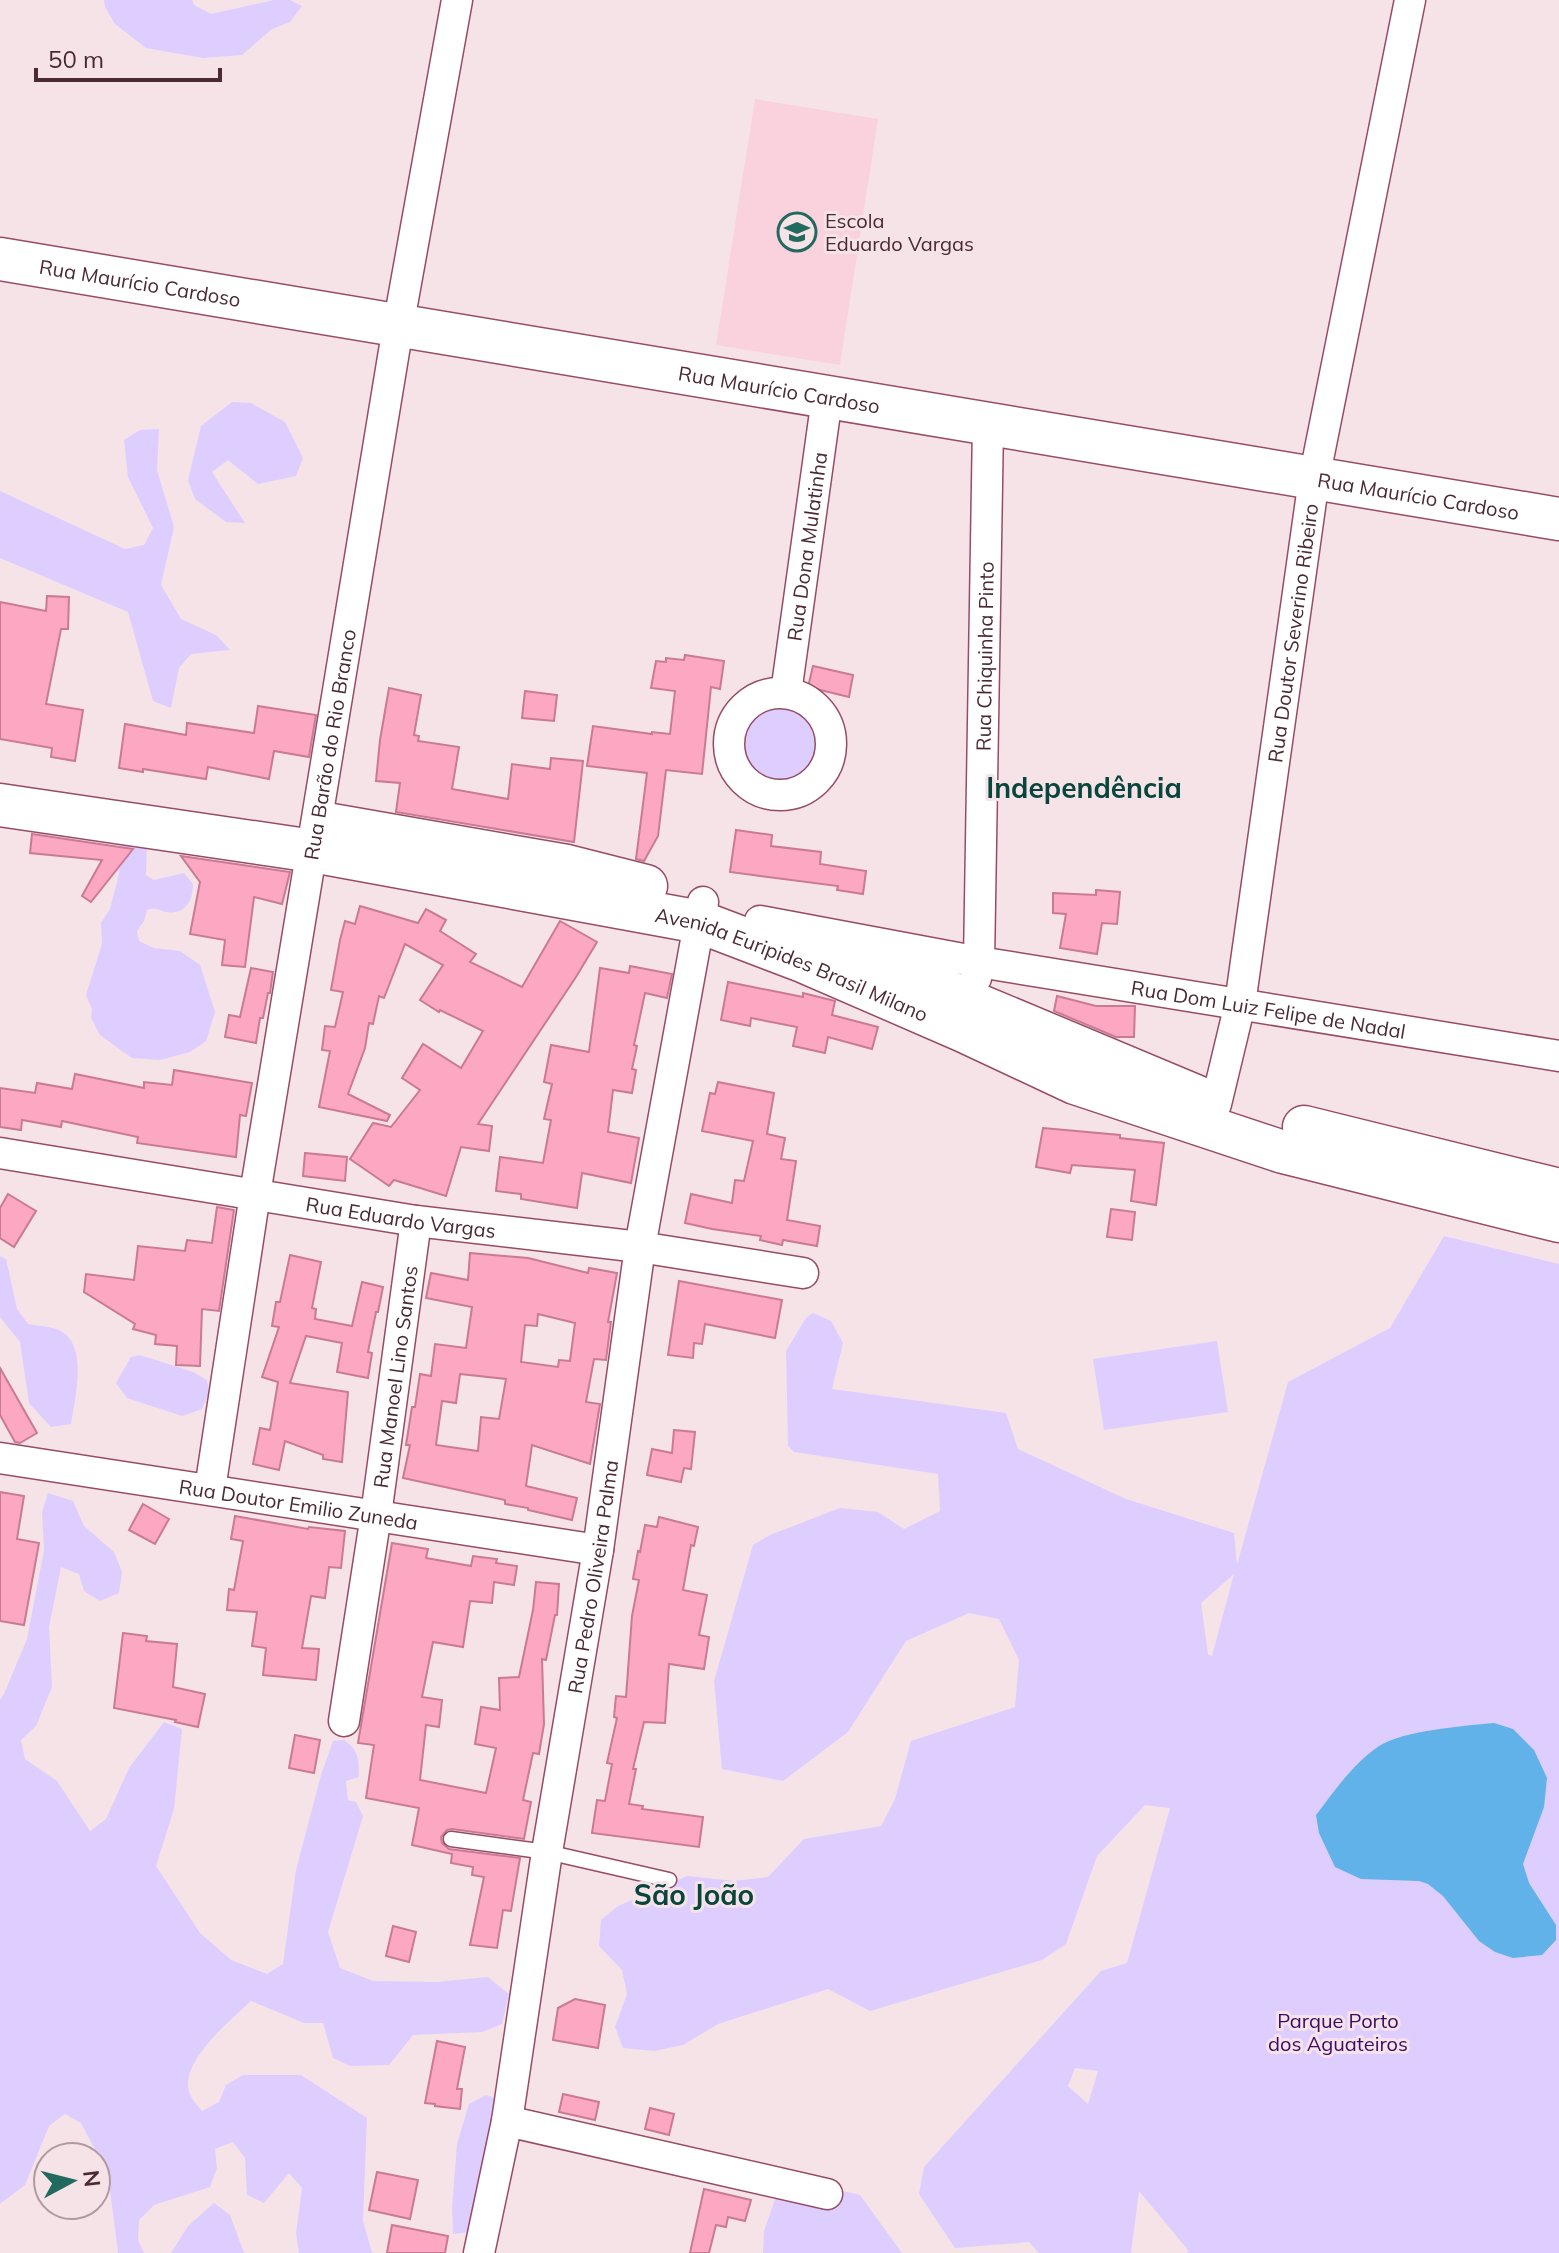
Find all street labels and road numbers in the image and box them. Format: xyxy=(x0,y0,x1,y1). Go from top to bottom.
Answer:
street label: Rua Maurício Cardoso xyxy=(37,253,243,311)
street label: Rua Maurício Cardoso xyxy=(677,360,882,418)
street label: Rua Dona Mulatinha xyxy=(781,450,832,643)
street label: Rua Maurício Cardoso xyxy=(1316,466,1521,525)
street label: Rua Doutor Severino Ribeiro xyxy=(1262,502,1323,764)
street label: Rua Chiquinha Pinto xyxy=(970,561,998,751)
street label: Rua Barão do Rio Branco xyxy=(298,627,360,862)
street label: Avenida Euripides Brasil Milano xyxy=(653,902,932,1026)
street label: Rua Dom Luiz Felipe de Nadal xyxy=(1129,974,1407,1043)
street label: Rua Eduardo Vargas xyxy=(304,1191,497,1243)
street label: Rua Manoel Lino Santos xyxy=(367,1264,422,1490)
street label: Rua Pedro Oliveira Palma xyxy=(561,1458,623,1695)
street label: Rua Doutor Emilio Zuneda xyxy=(177,1473,420,1535)

